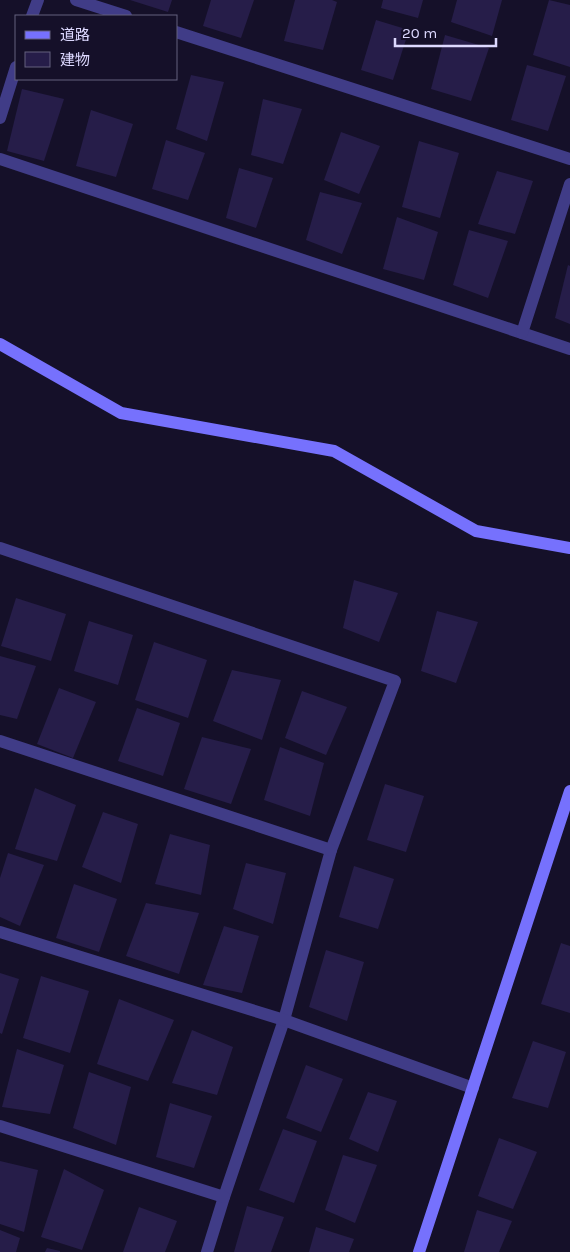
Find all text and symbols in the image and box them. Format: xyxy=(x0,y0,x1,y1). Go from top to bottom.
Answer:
legend xyxy=(15,15,178,80)
scale bar xyxy=(395,15,496,47)
text: 20 m xyxy=(402,24,437,42)
text: 道路 xyxy=(60,26,90,44)
text: 建物 xyxy=(60,51,90,69)

